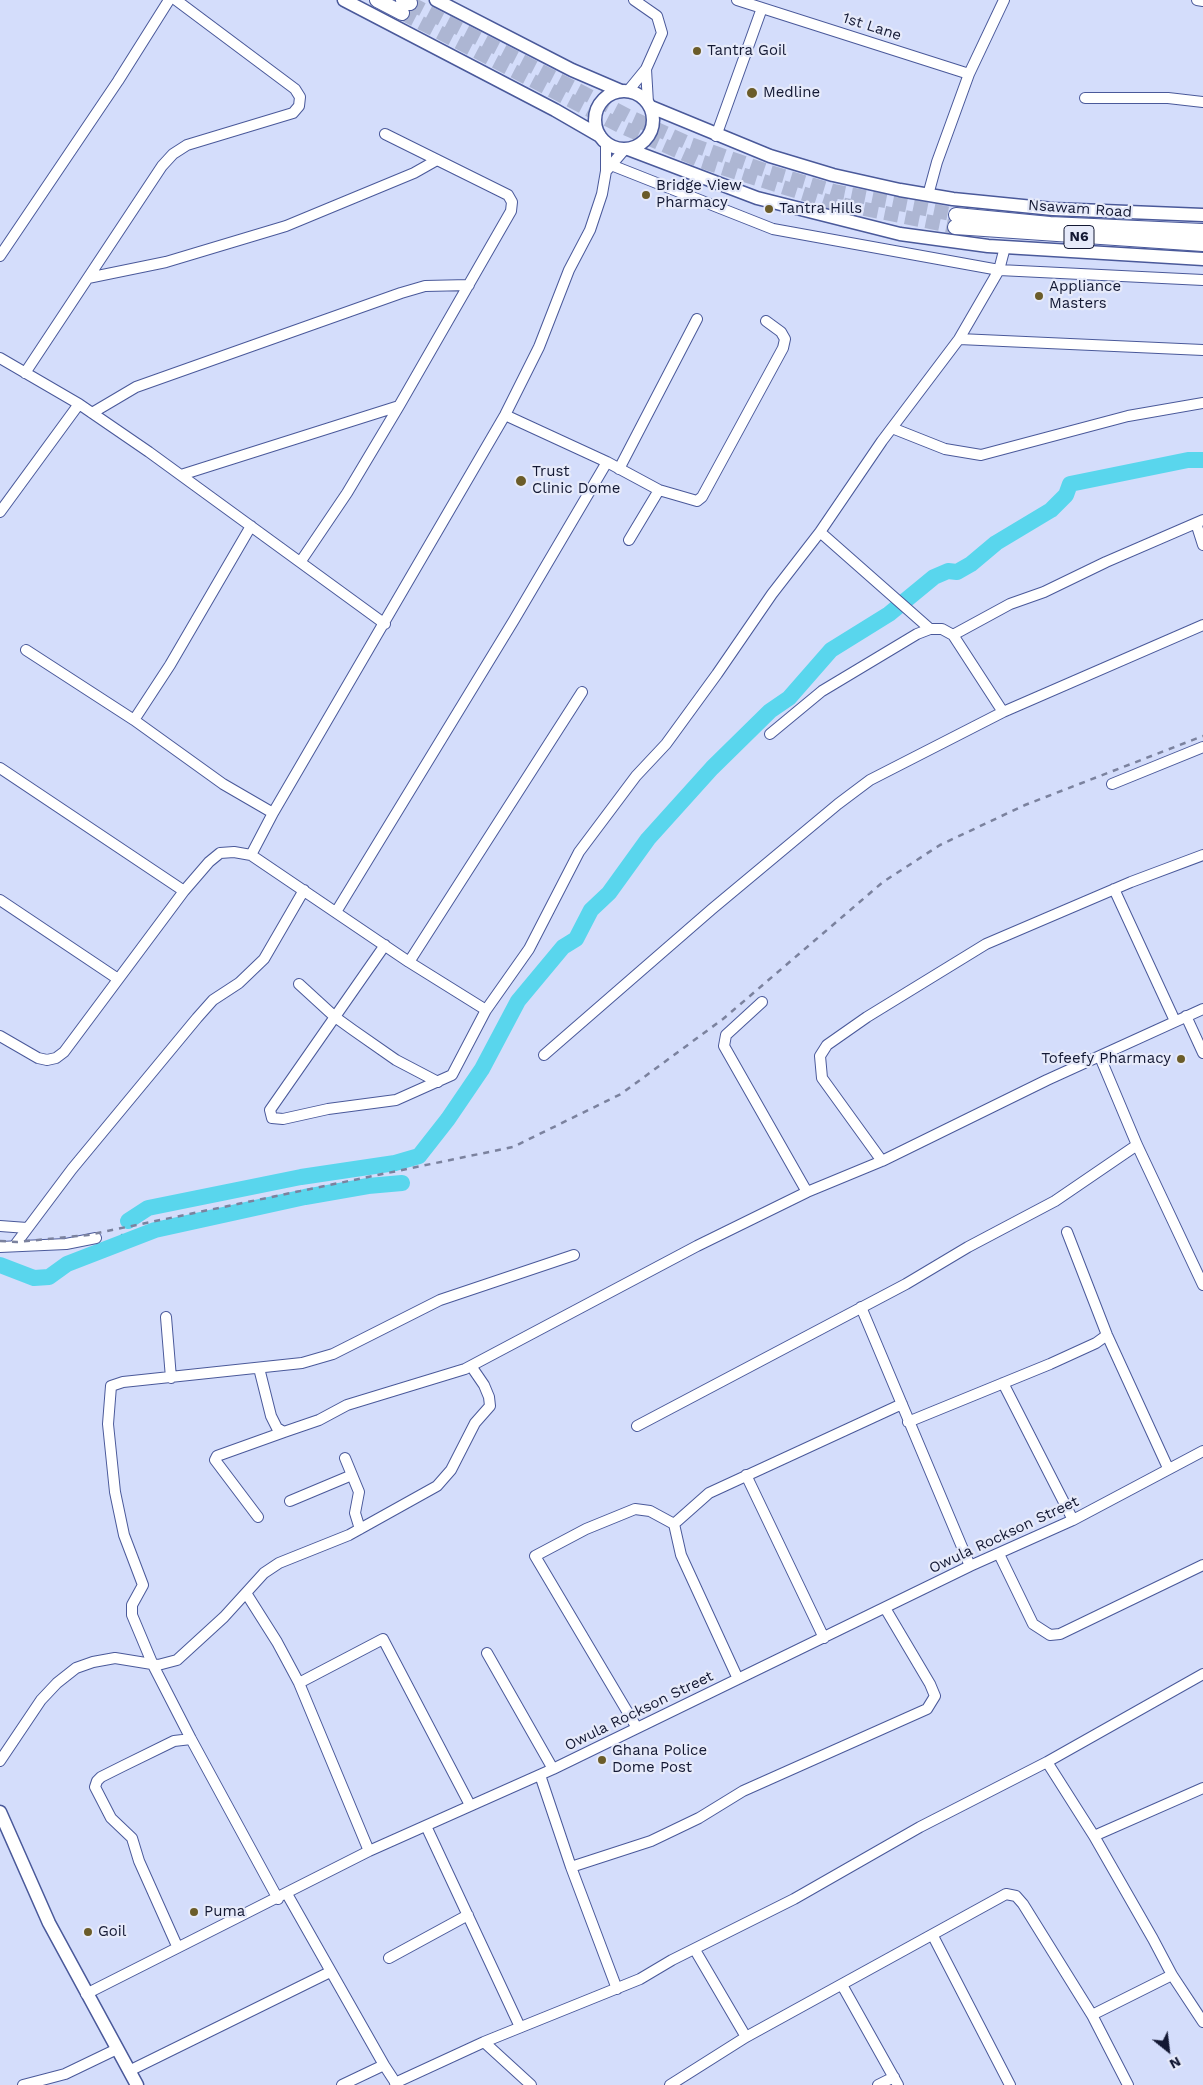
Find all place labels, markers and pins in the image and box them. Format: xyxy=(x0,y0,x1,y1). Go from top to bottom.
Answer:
place label: Tantra Goil xyxy=(707,42,786,60)
marker: Tantra Goil xyxy=(691,45,703,57)
place label: Medline xyxy=(763,84,820,102)
marker: Medline xyxy=(745,86,759,100)
place label: Bridge View Pharmacy xyxy=(656,177,742,212)
marker: Bridge View Pharmacy xyxy=(640,189,652,201)
place label: Tantra Hills xyxy=(779,200,862,218)
marker: Tantra Hills xyxy=(763,203,775,215)
place label: Appliance Masters xyxy=(1049,278,1121,313)
marker: Appliance Masters xyxy=(1033,290,1045,302)
place label: Trust Clinic Dome xyxy=(532,463,620,498)
marker: Trust Clinic Dome xyxy=(514,474,528,488)
place label: Tofeefy Pharmacy xyxy=(1041,1050,1171,1068)
marker: Tofeefy Pharmacy xyxy=(1175,1053,1187,1065)
place label: Ghana Police Dome Post xyxy=(612,1742,707,1777)
marker: Ghana Police Dome Post xyxy=(596,1754,608,1766)
place label: Puma xyxy=(204,1903,245,1921)
marker: Puma xyxy=(188,1906,200,1918)
place label: Goil xyxy=(98,1923,126,1941)
marker: Goil xyxy=(82,1926,94,1938)

